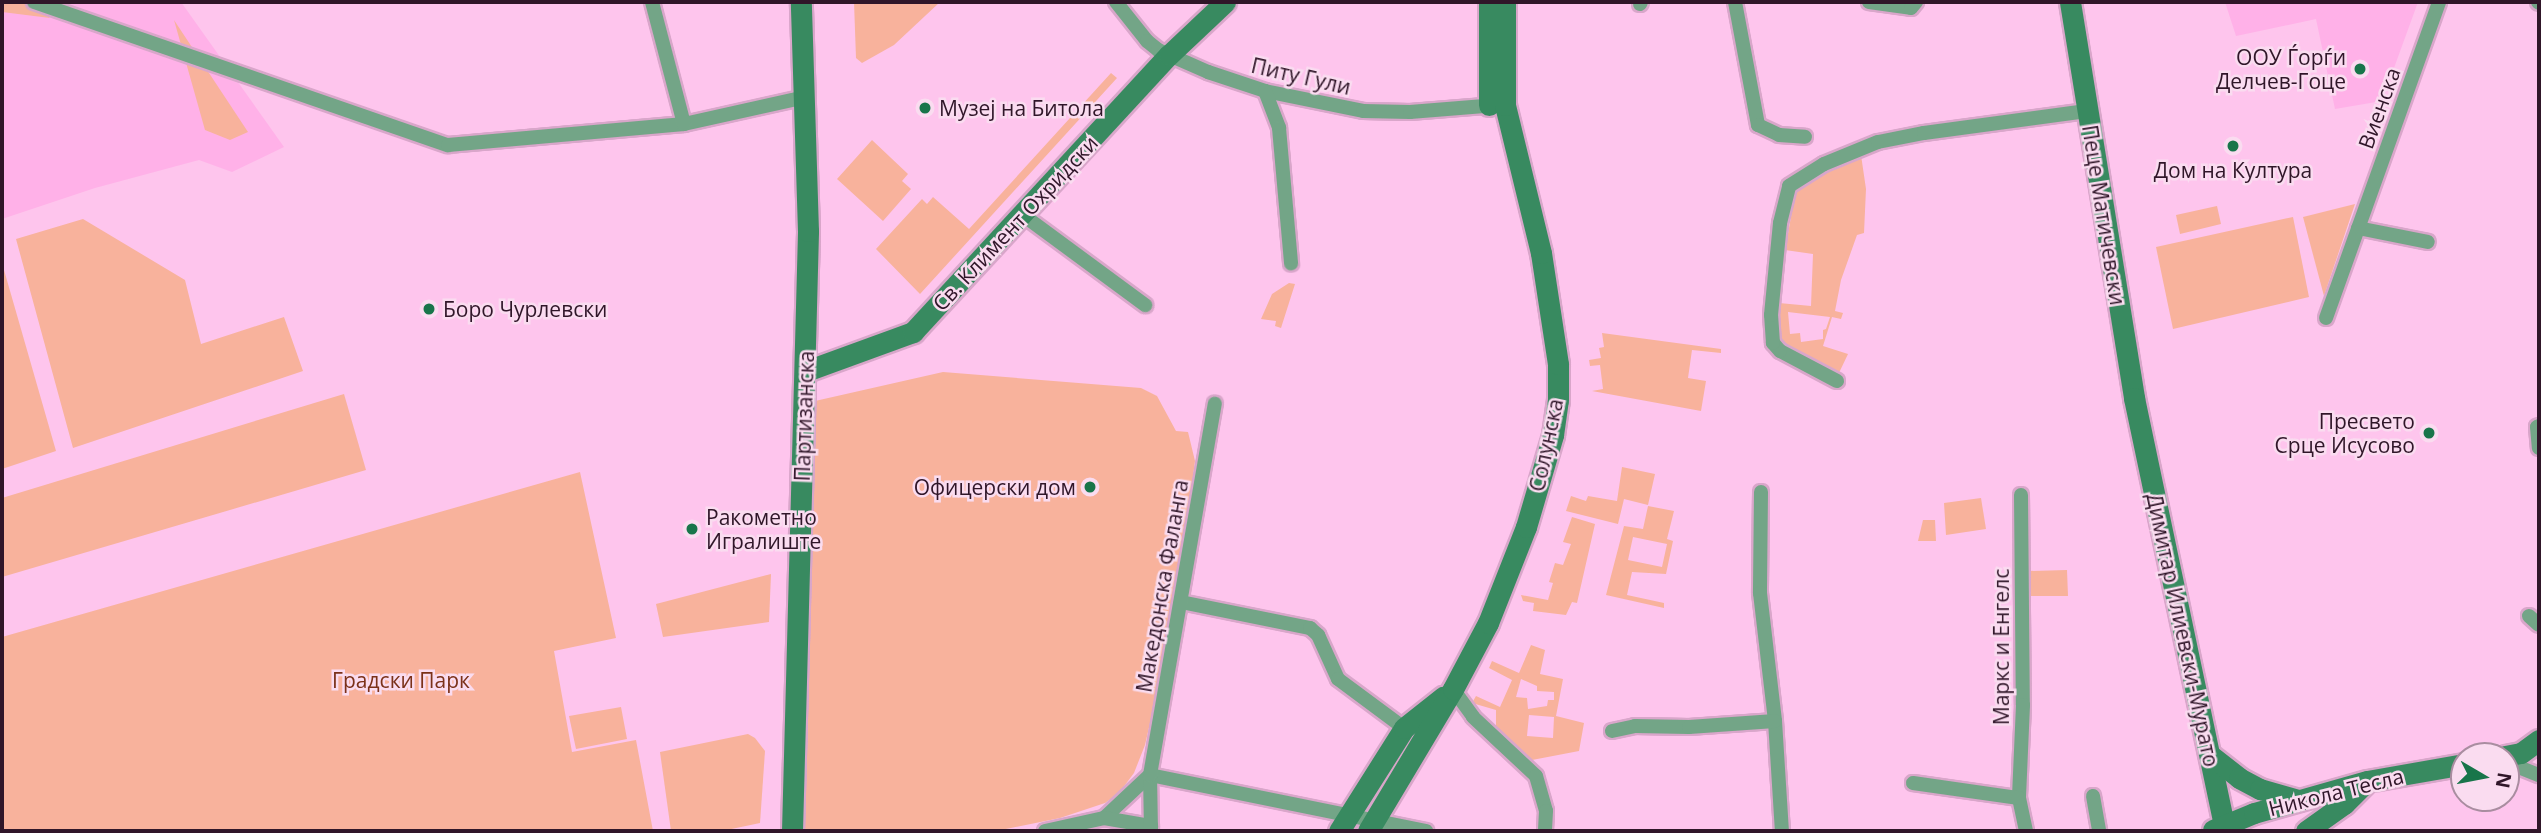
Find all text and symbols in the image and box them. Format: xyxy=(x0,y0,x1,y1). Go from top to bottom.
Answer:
place label: ООУ Ѓорѓи Делчев-Гоце xyxy=(2216,44,2346,94)
street label: Питу Гули xyxy=(1249,52,1353,100)
marker: ООУ Ѓорѓи Делчев-Гоце xyxy=(2352,61,2368,77)
street label: Виенска xyxy=(2353,64,2405,152)
place label: Музеј на Битола xyxy=(939,95,1104,121)
marker: Музеј на Битола xyxy=(917,100,933,116)
street label: Пеце Матичевски xyxy=(2077,123,2131,307)
street label: Св. Климент Охридски xyxy=(927,130,1103,316)
marker: Дом на Култура xyxy=(2225,138,2241,154)
place label: Дом на Култура xyxy=(2154,157,2312,183)
place label: Боро Чурлевски xyxy=(443,296,607,322)
marker: Боро Чурлевски xyxy=(421,301,437,317)
street label: Партизанска xyxy=(789,350,819,482)
street label: Солунска xyxy=(1524,396,1568,494)
place label: Пресвето Срце Исусово xyxy=(2275,408,2415,458)
marker: Пресвето Срце Исусово xyxy=(2421,425,2437,441)
place label: Офицерски дом xyxy=(914,474,1076,500)
street label: Македонска Фаланга xyxy=(1131,478,1193,694)
marker: Офицерски дом xyxy=(1082,479,1098,495)
street label: Димитар Илиевски-Мурато xyxy=(2142,491,2224,769)
place label: Ракометно Игралиште xyxy=(706,504,821,554)
marker: Ракометно Игралиште xyxy=(684,521,700,537)
street label: Маркс и Енгелс xyxy=(1988,569,2014,725)
park label: Градски Парк xyxy=(332,667,470,693)
north arrow xyxy=(2450,742,2520,812)
street label: Никола Тесла xyxy=(2266,763,2406,821)
text: N xyxy=(2490,770,2518,790)

